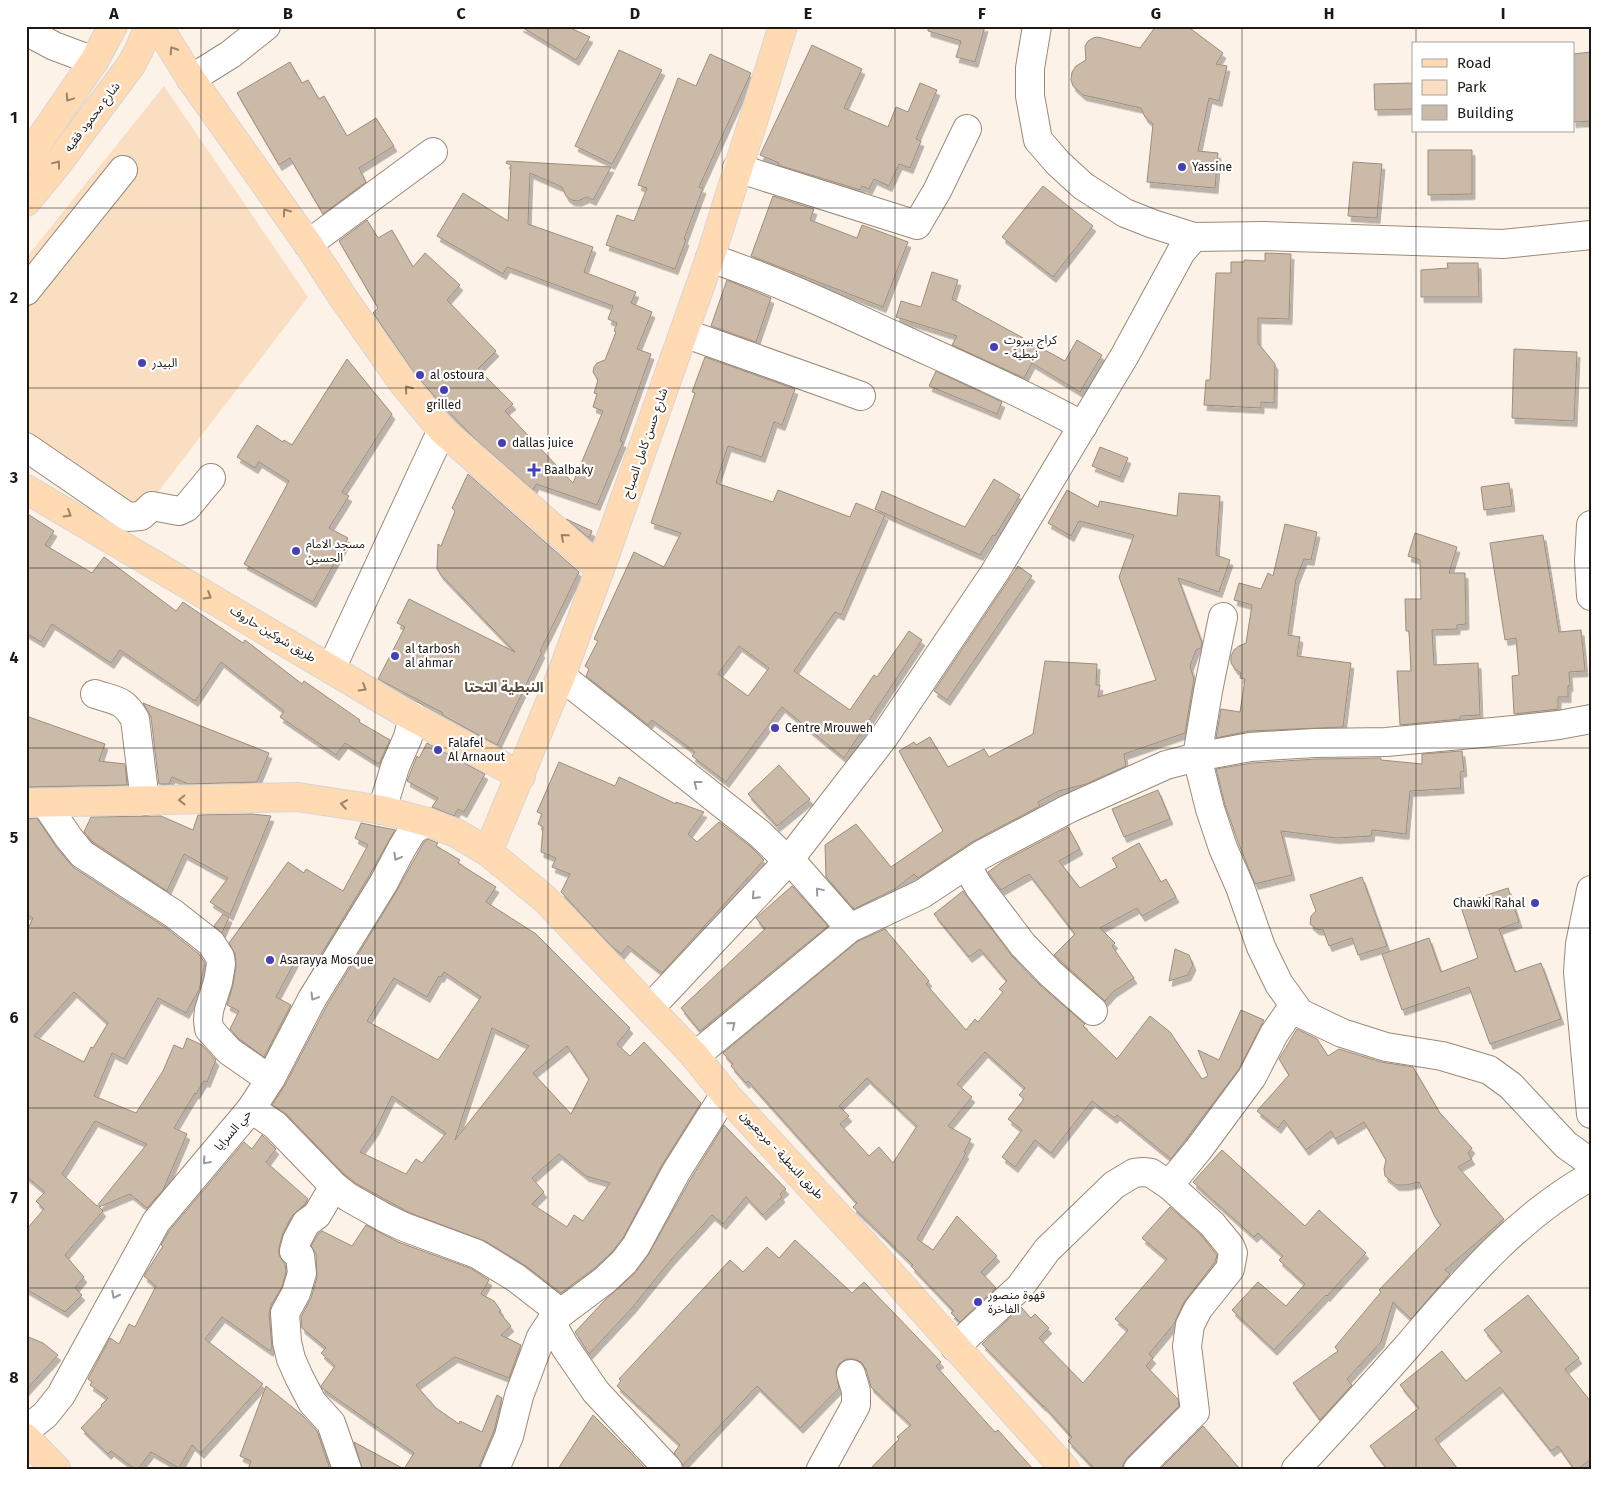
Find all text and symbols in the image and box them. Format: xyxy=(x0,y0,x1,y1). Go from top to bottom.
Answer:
text: A xyxy=(108,4,119,23)
text: B xyxy=(283,4,293,23)
text: C xyxy=(456,4,466,23)
text: D xyxy=(630,4,640,23)
text: E xyxy=(804,4,812,23)
text: F xyxy=(978,4,986,23)
text: G xyxy=(1151,4,1161,23)
text: H xyxy=(1324,4,1334,23)
text: I xyxy=(1501,4,1505,23)
legend xyxy=(1412,42,1574,132)
one-way arrow xyxy=(170,47,179,56)
text: Road xyxy=(1457,54,1492,72)
text: Park xyxy=(1457,78,1487,96)
street label: شارع محمود فقيه xyxy=(61,79,124,156)
one-way arrow xyxy=(66,92,75,101)
text: Building xyxy=(1457,104,1513,122)
text: 1 xyxy=(10,108,18,127)
one-way arrow xyxy=(51,160,60,170)
place label: Yassine xyxy=(1192,160,1232,174)
marker: Yassine xyxy=(1176,161,1188,173)
one-way arrow xyxy=(283,208,292,218)
text: 2 xyxy=(10,288,18,307)
place label: كراج بيروت - نبطية xyxy=(1004,333,1058,361)
marker: كراج بيروت - نبطية xyxy=(988,341,1000,353)
place label: البيدر xyxy=(151,356,178,370)
marker: البيدر xyxy=(136,357,148,369)
place label: al ostoura xyxy=(430,368,485,382)
marker: al ostoura xyxy=(414,369,426,381)
marker: grilled xyxy=(438,384,450,396)
one-way arrow xyxy=(406,386,414,395)
street label: شارع حسن كامل الصباح xyxy=(620,386,672,500)
place label: grilled xyxy=(427,398,461,412)
place label: dallas juice xyxy=(512,436,574,450)
marker: dallas juice xyxy=(496,437,508,449)
place label: Baalbaky xyxy=(544,463,593,477)
marker: Baalbaky xyxy=(528,464,540,476)
text: 3 xyxy=(9,468,18,487)
one-way arrow xyxy=(63,507,72,517)
one-way arrow xyxy=(560,534,569,543)
place label: مسجد الامام الحسين xyxy=(306,537,365,565)
marker: مسجد الامام الحسين xyxy=(290,545,302,557)
one-way arrow xyxy=(203,590,212,600)
street label: طريق شوكين حاروف xyxy=(227,603,318,666)
place label: al tarbosh al ahmar xyxy=(405,642,460,670)
text: 4 xyxy=(9,648,19,667)
marker: al tarbosh al ahmar xyxy=(389,650,401,662)
district label: النبطية التحتا xyxy=(464,679,544,696)
one-way arrow xyxy=(358,681,367,691)
place label: Centre Mrouweh xyxy=(785,721,873,735)
marker: Centre Mrouweh xyxy=(769,722,781,734)
place label: Falafel Al Arnaout xyxy=(448,736,506,764)
marker: Falafel Al Arnaout xyxy=(432,744,444,756)
one-way arrow xyxy=(694,782,703,790)
one-way arrow xyxy=(178,795,186,805)
one-way arrow xyxy=(340,799,348,809)
text: 5 xyxy=(10,828,19,847)
one-way arrow xyxy=(393,852,403,861)
one-way arrow xyxy=(816,888,824,897)
one-way arrow xyxy=(752,891,761,900)
place label: Chawki Rahal xyxy=(1453,896,1525,910)
marker: Chawki Rahal xyxy=(1529,897,1541,909)
place label: Asarayya Mosque xyxy=(280,953,373,967)
marker: Asarayya Mosque xyxy=(264,954,276,966)
one-way arrow xyxy=(310,992,320,1001)
text: 6 xyxy=(9,1008,19,1027)
one-way arrow xyxy=(727,1021,736,1030)
street label: حي السرايا xyxy=(212,1106,256,1155)
street label: طريق النبطية - مرجعيون xyxy=(737,1108,826,1203)
one-way arrow xyxy=(203,1156,212,1165)
text: 7 xyxy=(10,1188,18,1207)
place label: قهوة منصور الفاخرة xyxy=(987,1288,1045,1316)
one-way arrow xyxy=(111,1290,121,1299)
marker: قهوة منصور الفاخرة xyxy=(972,1296,984,1308)
text: 8 xyxy=(9,1368,19,1387)

